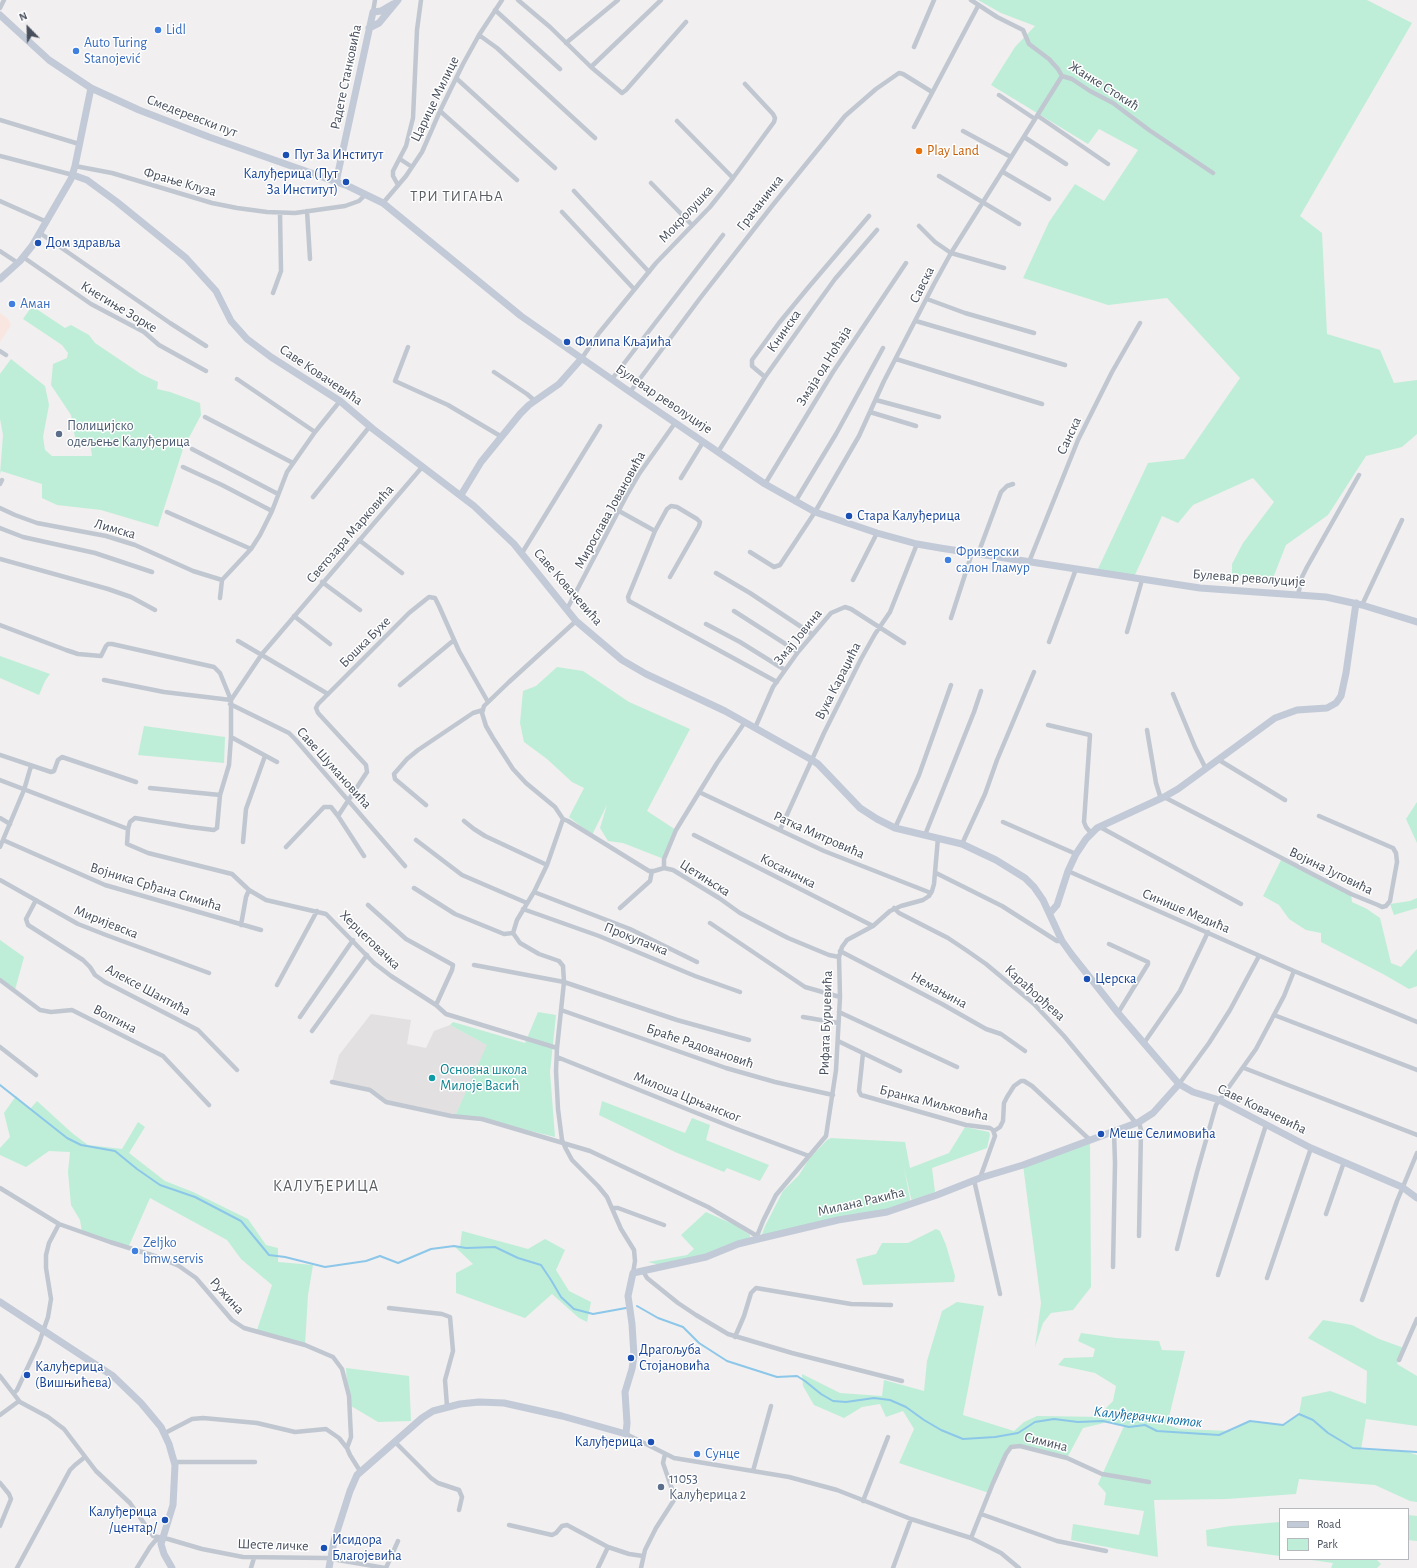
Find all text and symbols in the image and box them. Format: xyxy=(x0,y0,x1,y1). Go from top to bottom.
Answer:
north arrow xyxy=(8,8,48,48)
text: N xyxy=(17,10,29,23)
place label: Lidl xyxy=(166,22,186,38)
street label: Радете Станковића xyxy=(327,23,365,131)
marker: Lidl xyxy=(153,25,163,35)
place label: Auto Turing Stanojević xyxy=(84,35,147,68)
marker: Auto Turing Stanojević xyxy=(71,46,81,56)
street label: Царице Милице xyxy=(407,53,463,145)
street label: Жанке Стокић xyxy=(1066,58,1142,114)
street label: Смедеревски пут xyxy=(144,91,240,141)
place label: Play Land xyxy=(927,143,979,159)
marker: Play Land xyxy=(914,146,924,156)
place label: Пут За Институт xyxy=(294,147,383,163)
marker: Пут За Институт xyxy=(281,150,291,160)
street label: Фрање Клуза xyxy=(142,164,218,200)
place label: Калуђерица (Пут За Институт) xyxy=(243,166,338,198)
street label: Грачаничка xyxy=(733,172,787,234)
marker: Калуђерица (Пут За Институт) xyxy=(341,177,351,187)
street label: Мокролушка xyxy=(655,182,717,246)
district label: ТРИ ТИГАЊА xyxy=(410,187,504,205)
place label: Дом здравља xyxy=(46,235,121,251)
marker: Дом здравља xyxy=(33,238,43,248)
street label: Савска xyxy=(906,264,938,306)
street label: Кнегиње Зорке xyxy=(78,278,160,336)
place label: Аман xyxy=(20,296,50,312)
marker: Аман xyxy=(7,299,17,309)
street label: Книнска xyxy=(763,306,805,356)
street label: Змаја од Ноћаја xyxy=(793,323,855,409)
place label: Филипа Кљајића xyxy=(575,334,671,350)
marker: Филипа Кљајића xyxy=(562,337,572,347)
street label: Саве Ковачевића xyxy=(276,341,366,409)
street label: Булевар револуције xyxy=(612,360,716,438)
street label: Санска xyxy=(1053,414,1085,458)
place label: Полицијско одељење Калуђерица xyxy=(67,418,190,450)
marker: Полицијско одељење Калуђерица xyxy=(54,429,64,439)
street label: Мирослава Јовановића xyxy=(571,448,649,572)
street label: Светозара Марковића xyxy=(303,481,397,587)
place label: Стара Калуђерица xyxy=(857,508,960,524)
marker: Стара Калуђерица xyxy=(844,511,854,521)
street label: Лимска xyxy=(92,515,138,543)
place label: Фризерски салон Гламур xyxy=(956,544,1030,576)
street label: Саве Ковачевића xyxy=(530,545,606,629)
marker: Фризерски салон Гламур xyxy=(943,555,953,565)
street label: Булевар револуције xyxy=(1192,566,1306,590)
street label: Змај Јовина xyxy=(770,606,826,668)
street label: Бошка Бухе xyxy=(336,613,394,671)
street label: Вука Караџића xyxy=(811,639,865,723)
street label: Саве Шумановића xyxy=(293,724,375,812)
street label: Ратка Митровића xyxy=(771,807,867,863)
street label: Војина Југовића xyxy=(1286,843,1376,899)
street label: Косаничка xyxy=(757,850,819,892)
street label: Цетињска xyxy=(677,856,733,900)
street label: Војника Срђана Симића xyxy=(88,859,224,915)
street label: Синише Медића xyxy=(1140,885,1232,937)
street label: Миријевска xyxy=(71,901,141,943)
street label: Херцеговачка xyxy=(336,907,404,973)
street label: Прокупачка xyxy=(601,918,671,960)
street label: Алексе Шантића xyxy=(102,960,194,1020)
street label: Карађорђева xyxy=(1001,961,1069,1025)
street label: Немањина xyxy=(908,968,970,1012)
street label: Рифата Бурџевића xyxy=(816,970,836,1076)
place label: Церска xyxy=(1095,971,1136,987)
marker: Церска xyxy=(1082,974,1092,984)
street label: Волгина xyxy=(90,1001,140,1037)
street label: Браће Радовановић xyxy=(644,1020,756,1072)
place label: Основна школа Милоје Васић xyxy=(440,1062,527,1094)
street label: Милоша Црњанског xyxy=(631,1068,743,1126)
marker: Основна школа Милоје Васић xyxy=(427,1073,437,1083)
street label: Саве Ковачевића xyxy=(1215,1080,1309,1138)
street label: Бранка Миљковића xyxy=(878,1081,990,1125)
place label: Меше Селимовића xyxy=(1109,1126,1216,1142)
marker: Меше Селимовића xyxy=(1096,1129,1106,1139)
district label: КАЛУЂЕРИЦА xyxy=(273,1176,379,1196)
street label: Милана Ракића xyxy=(816,1184,906,1220)
place label: Zeljko bmw servis xyxy=(143,1235,204,1268)
marker: Zeljko bmw servis xyxy=(130,1246,140,1256)
street label: Ружина xyxy=(206,1274,248,1318)
place label: Драгољуба Стојановића xyxy=(639,1342,710,1374)
marker: Драгољуба Стојановића xyxy=(626,1353,636,1363)
place label: Калуђерица (Вишњићева) xyxy=(35,1359,112,1392)
marker: Калуђерица (Вишњићева) xyxy=(22,1370,32,1380)
water label: Калуђерачки поток xyxy=(1093,1402,1203,1432)
street label: Симина xyxy=(1022,1428,1070,1456)
place label: Калуђерица xyxy=(574,1434,643,1450)
marker: Калуђерица xyxy=(646,1437,656,1447)
place label: Сунце xyxy=(705,1446,740,1462)
marker: Сунце xyxy=(692,1449,702,1459)
place label: 11053 Калуђерица 2 xyxy=(669,1471,746,1504)
marker: 11053 Калуђерица 2 xyxy=(656,1482,666,1492)
place label: Калуђерица /центар/ xyxy=(88,1504,157,1536)
legend xyxy=(1279,1508,1409,1560)
marker: Калуђерица /центар/ xyxy=(160,1515,170,1525)
text: Road xyxy=(1317,1518,1341,1530)
place label: Исидора Благојевића xyxy=(332,1532,402,1564)
street label: Шесте личке xyxy=(237,1535,309,1555)
text: Park xyxy=(1317,1538,1338,1550)
marker: Исидора Благојевића xyxy=(319,1543,329,1553)

